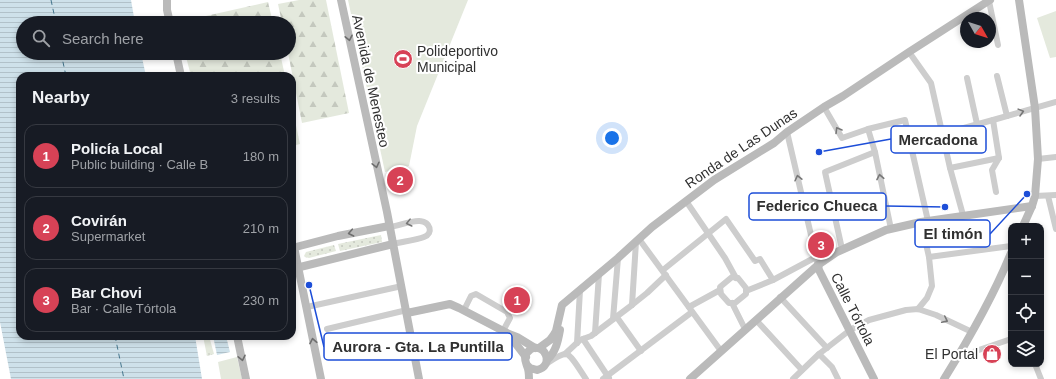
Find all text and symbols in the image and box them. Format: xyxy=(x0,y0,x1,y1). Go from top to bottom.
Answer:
north arrow xyxy=(960,12,996,48)
street label: Avenida de Menesteo xyxy=(349,13,393,149)
search box xyxy=(16,16,296,60)
icon: search xyxy=(30,27,52,49)
text: Search here xyxy=(62,30,144,47)
one-way arrow xyxy=(344,35,352,41)
place label: Polideportivo Municipal xyxy=(417,43,498,75)
sports icon: Polideportivo Municipal xyxy=(392,48,414,70)
text: Nearby xyxy=(32,88,90,107)
text: 3 results xyxy=(231,91,280,106)
street label: Ronda de Las Dunas xyxy=(682,105,800,191)
one-way arrow xyxy=(1017,108,1024,117)
callout: Mercadona xyxy=(891,126,986,153)
one-way arrow xyxy=(835,127,842,134)
your location xyxy=(602,128,622,148)
text: Mercadona xyxy=(898,131,978,148)
text: Policía Local xyxy=(71,140,163,157)
text: 1 xyxy=(42,149,50,164)
text: 180 m xyxy=(243,149,279,164)
text: Public building · Calle B xyxy=(71,157,208,172)
one-way arrow xyxy=(372,162,380,168)
pin: 2 xyxy=(387,165,413,195)
one-way arrow xyxy=(877,174,885,180)
one-way arrow xyxy=(794,175,802,182)
callout: Federico Chueca xyxy=(749,193,886,220)
text: Federico Chueca xyxy=(757,197,878,214)
text: Covirán xyxy=(71,212,127,229)
one-way arrow xyxy=(406,218,413,226)
callout: El timón xyxy=(915,220,990,247)
text: 2 xyxy=(42,221,50,236)
text: 210 m xyxy=(243,221,279,236)
map controls xyxy=(1008,223,1044,367)
button: + xyxy=(1008,223,1044,259)
text: El timón xyxy=(923,225,983,242)
text: Supermarket xyxy=(71,229,145,244)
one-way arrow xyxy=(348,229,354,237)
pin: 3 xyxy=(808,230,834,260)
button: − xyxy=(1008,259,1044,295)
street label: Calle Tórtola xyxy=(828,270,878,348)
text: Bar Chovi xyxy=(71,284,142,301)
pin: 1 xyxy=(504,285,530,315)
text: 3 xyxy=(42,293,50,308)
text: 230 m xyxy=(243,293,279,308)
button: locate xyxy=(1008,295,1044,331)
text: Bar · Calle Tórtola xyxy=(71,301,176,316)
one-way arrow xyxy=(941,315,949,323)
button: layers xyxy=(1008,331,1044,367)
callout: Aurora - Gta. La Puntilla xyxy=(324,333,512,360)
one-way arrow xyxy=(310,338,318,344)
text: Aurora - Gta. La Puntilla xyxy=(332,338,505,355)
shop icon: El Portal xyxy=(981,343,1003,365)
place label: El Portal xyxy=(925,346,978,362)
one-way arrow xyxy=(237,354,245,361)

